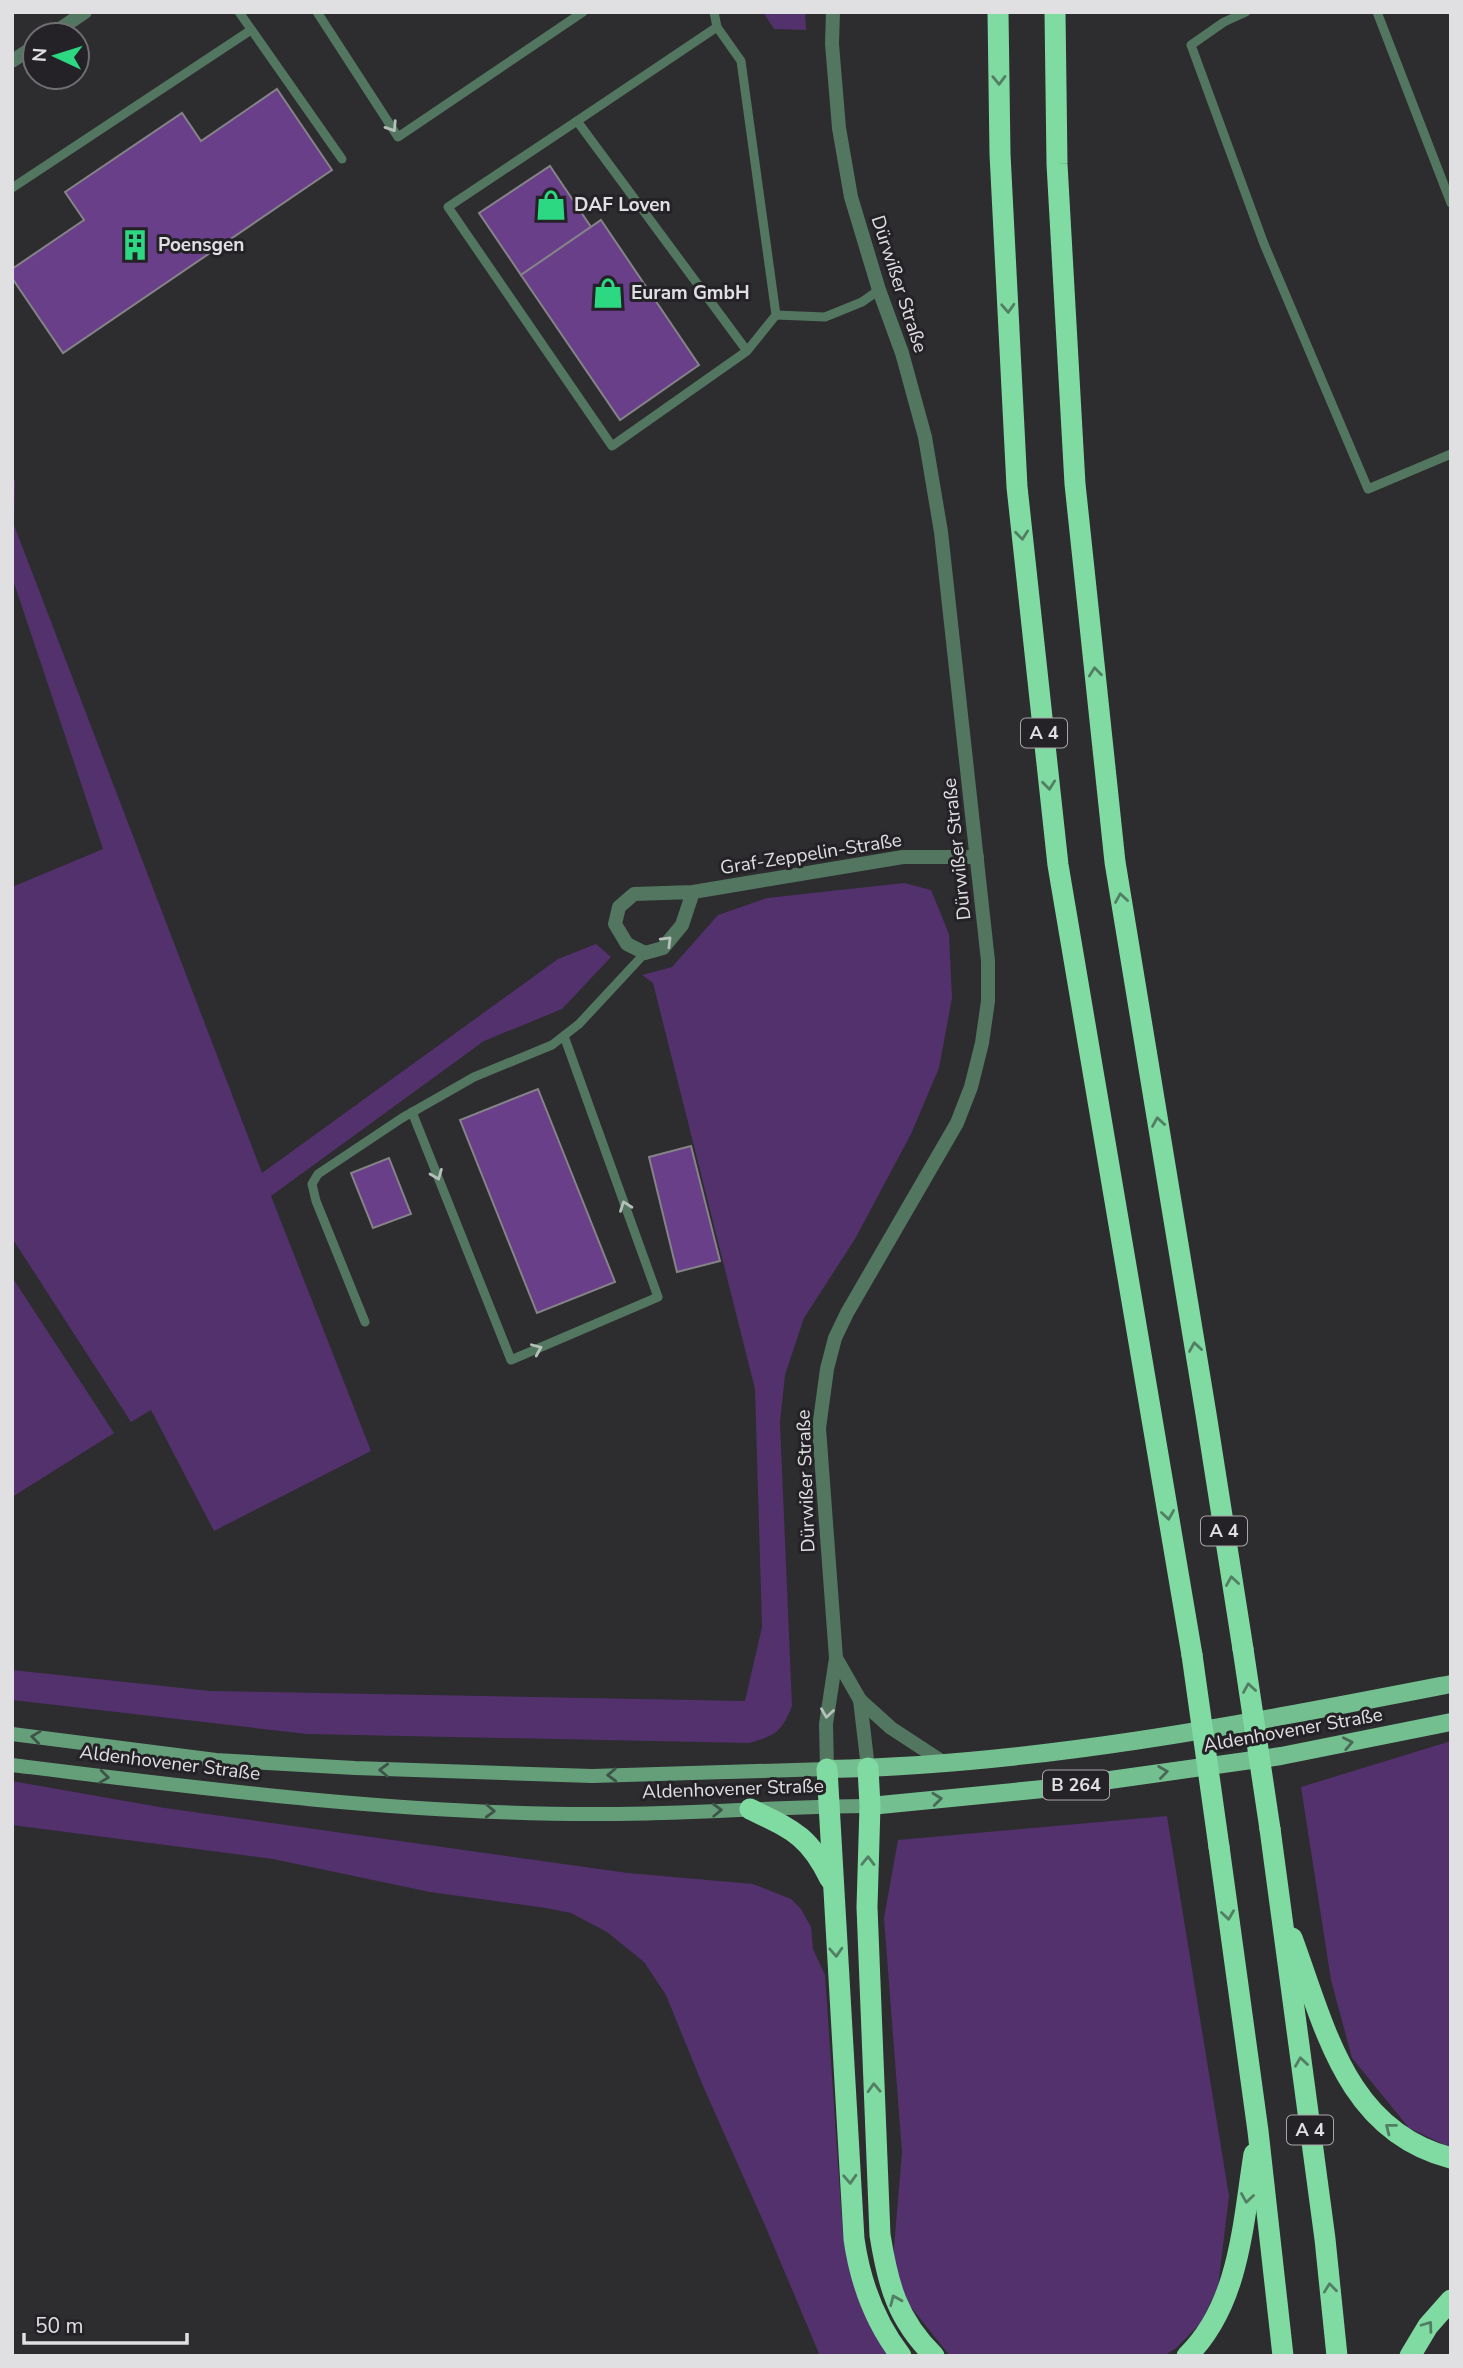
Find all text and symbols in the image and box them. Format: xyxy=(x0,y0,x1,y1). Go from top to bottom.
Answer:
north arrow xyxy=(21,21,91,91)
text: N xyxy=(27,47,54,63)
one-way arrow xyxy=(991,76,1007,86)
one-way arrow xyxy=(384,119,396,132)
shop icon: DAF Loven xyxy=(534,188,568,222)
place label: DAF Loven xyxy=(574,192,671,218)
street label: Dürwißer Straße xyxy=(865,212,933,356)
building icon: Poensgen xyxy=(118,228,152,262)
place label: Poensgen xyxy=(158,232,244,258)
shop icon: Euram GmbH xyxy=(591,276,625,310)
place label: Euram GmbH xyxy=(631,280,750,306)
one-way arrow xyxy=(1000,303,1015,314)
one-way arrow xyxy=(1015,529,1030,541)
one-way arrow xyxy=(1088,666,1103,677)
road number: A 4 xyxy=(1021,718,1067,748)
street label: Dürwißer Straße xyxy=(937,777,977,921)
one-way arrow xyxy=(1042,779,1057,791)
street label: Graf-Zeppelin-Straße xyxy=(718,827,904,881)
one-way arrow xyxy=(1114,892,1129,904)
one-way arrow xyxy=(659,936,672,949)
one-way arrow xyxy=(1151,1116,1166,1128)
one-way arrow xyxy=(429,1169,443,1181)
one-way arrow xyxy=(619,1200,633,1212)
one-way arrow xyxy=(1188,1341,1203,1352)
one-way arrow xyxy=(531,1343,543,1357)
street label: Dürwißer Straße xyxy=(791,1409,821,1553)
one-way arrow xyxy=(1160,1509,1175,1521)
road number: A 4 xyxy=(1201,1516,1247,1546)
one-way arrow xyxy=(1225,1575,1240,1587)
one-way arrow xyxy=(1241,1683,1256,1694)
street label: Aldenhovener Straße xyxy=(1201,1701,1385,1759)
one-way arrow xyxy=(820,1708,835,1719)
one-way arrow xyxy=(30,1730,42,1745)
one-way arrow xyxy=(1342,1736,1354,1751)
street label: Aldenhovener Straße xyxy=(78,1739,262,1787)
one-way arrow xyxy=(378,1762,389,1777)
one-way arrow xyxy=(1157,1765,1169,1780)
one-way arrow xyxy=(606,1767,616,1783)
one-way arrow xyxy=(98,1769,110,1784)
road number: B 264 xyxy=(1043,1770,1109,1800)
street label: Aldenhovener Straße xyxy=(642,1773,824,1805)
one-way arrow xyxy=(932,1792,943,1807)
one-way arrow xyxy=(485,1803,496,1818)
one-way arrow xyxy=(712,1803,723,1818)
one-way arrow xyxy=(860,1855,875,1866)
one-way arrow xyxy=(1221,1909,1236,1920)
one-way arrow xyxy=(829,1947,844,1958)
one-way arrow xyxy=(1293,2056,1308,2068)
one-way arrow xyxy=(866,2082,881,2093)
road number: A 4 xyxy=(1287,2116,1333,2144)
one-way arrow xyxy=(1386,2123,1398,2136)
one-way arrow xyxy=(842,2174,857,2185)
one-way arrow xyxy=(1240,2192,1255,2204)
one-way arrow xyxy=(1323,2282,1338,2293)
one-way arrow xyxy=(890,2295,904,2307)
scale bar xyxy=(24,2302,187,2346)
text: 50 m xyxy=(35,2312,84,2340)
one-way arrow xyxy=(1420,2321,1432,2334)

